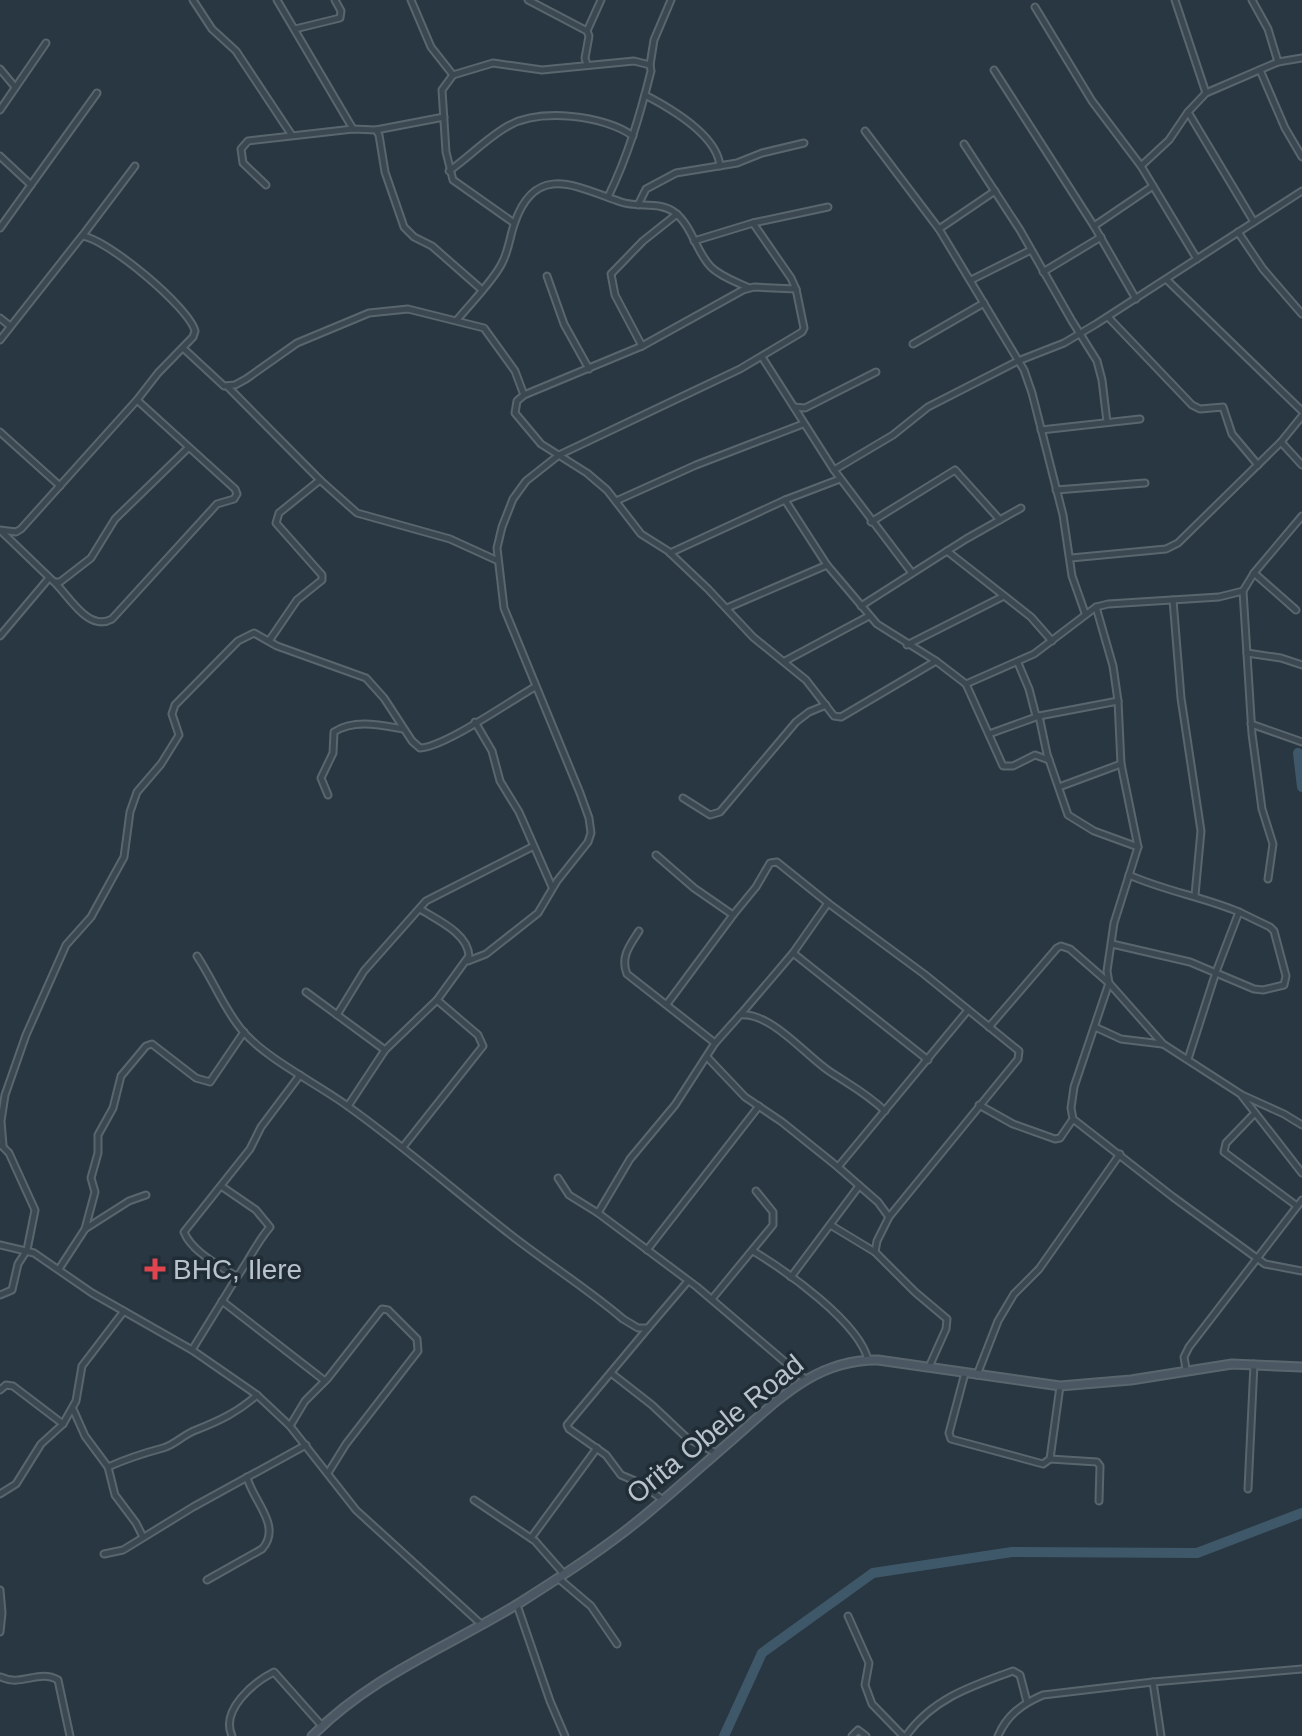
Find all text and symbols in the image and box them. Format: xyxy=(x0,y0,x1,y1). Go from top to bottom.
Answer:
place label: BHC, Ilere xyxy=(173,1254,302,1285)
marker: BHC, Ilere xyxy=(144,1258,166,1280)
street label: Orita Obele Road xyxy=(621,1348,809,1510)

